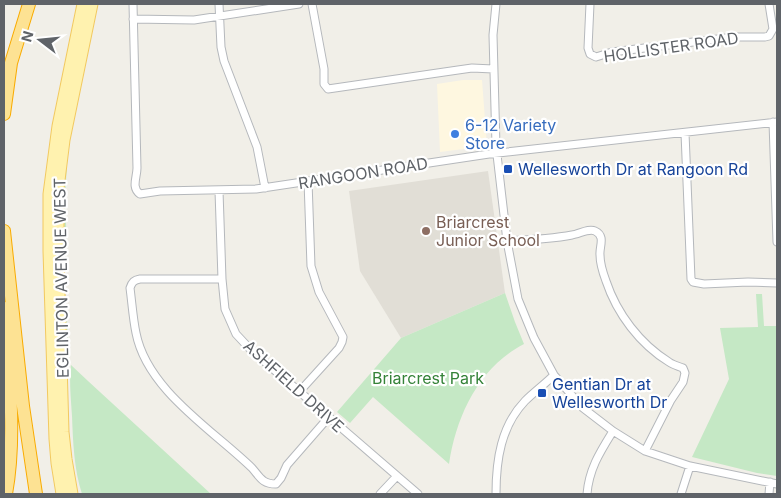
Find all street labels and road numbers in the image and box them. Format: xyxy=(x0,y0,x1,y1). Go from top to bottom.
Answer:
street label: HOLLISTER ROAD xyxy=(602,28,740,66)
street label: RANGOON ROAD xyxy=(297,153,429,193)
street label: EGLINTON AVENUE WEST xyxy=(49,178,73,378)
street label: ASHFIELD DRIVE xyxy=(240,336,348,436)

